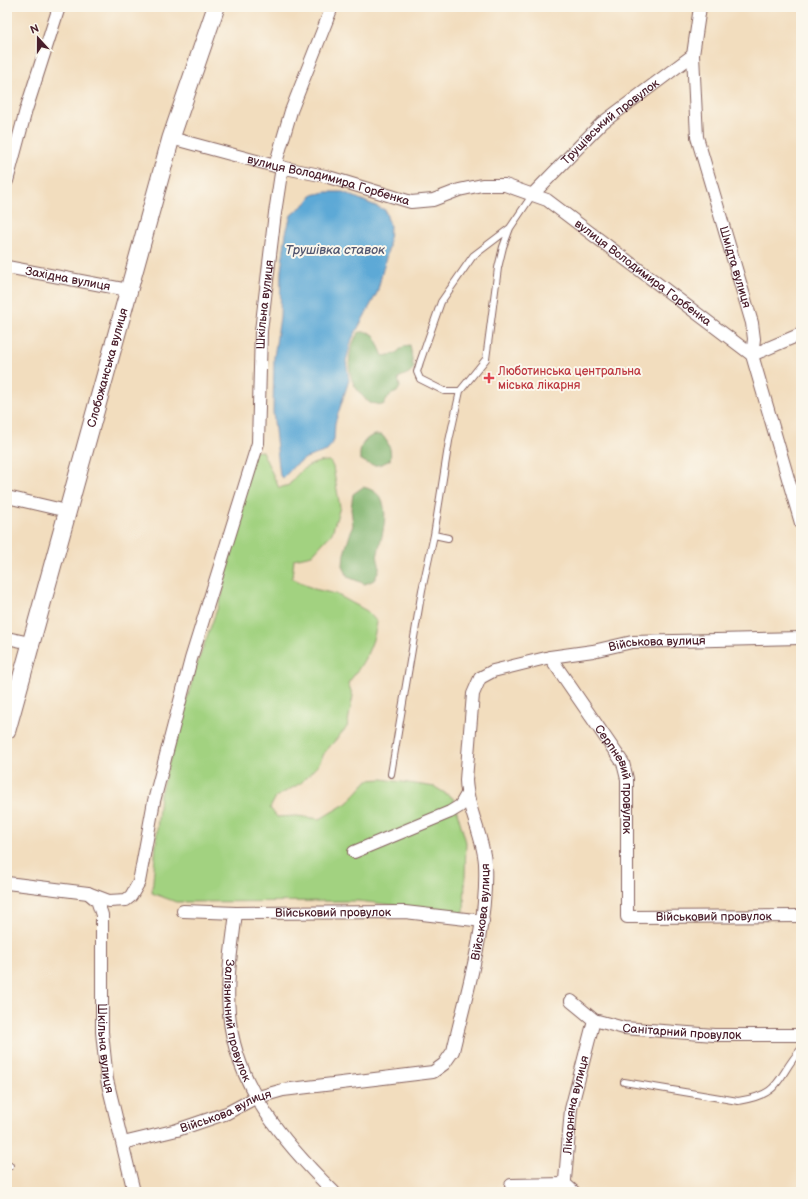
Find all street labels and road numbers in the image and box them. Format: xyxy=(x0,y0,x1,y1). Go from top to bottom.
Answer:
street label: Трущівський провулок xyxy=(558,75,663,168)
street label: вулиця Володимира Горбенка xyxy=(245,152,411,209)
street label: вулиця Володимира Горбенка xyxy=(571,216,714,330)
street label: Шмідта вулиця xyxy=(716,224,754,310)
street label: Шкільна вулиця xyxy=(254,259,277,350)
street label: Західна вулиця xyxy=(24,264,112,295)
street label: Слобожанська вулиця xyxy=(84,306,132,429)
street label: Військова вулиця xyxy=(607,633,706,655)
street label: Серпневий провулок xyxy=(591,722,634,835)
street label: Військова вулиця xyxy=(468,863,493,962)
street label: Військовий провулок xyxy=(275,905,392,921)
street label: Військовий провулок xyxy=(656,909,773,925)
street label: Залізничний провулок xyxy=(220,959,254,1085)
street label: Шкільна вулиця xyxy=(94,1003,117,1095)
street label: Санітарний провулок xyxy=(622,1021,742,1043)
street label: Лікарняна вулиця xyxy=(560,1054,593,1156)
street label: Військова вулиця xyxy=(178,1087,273,1136)

